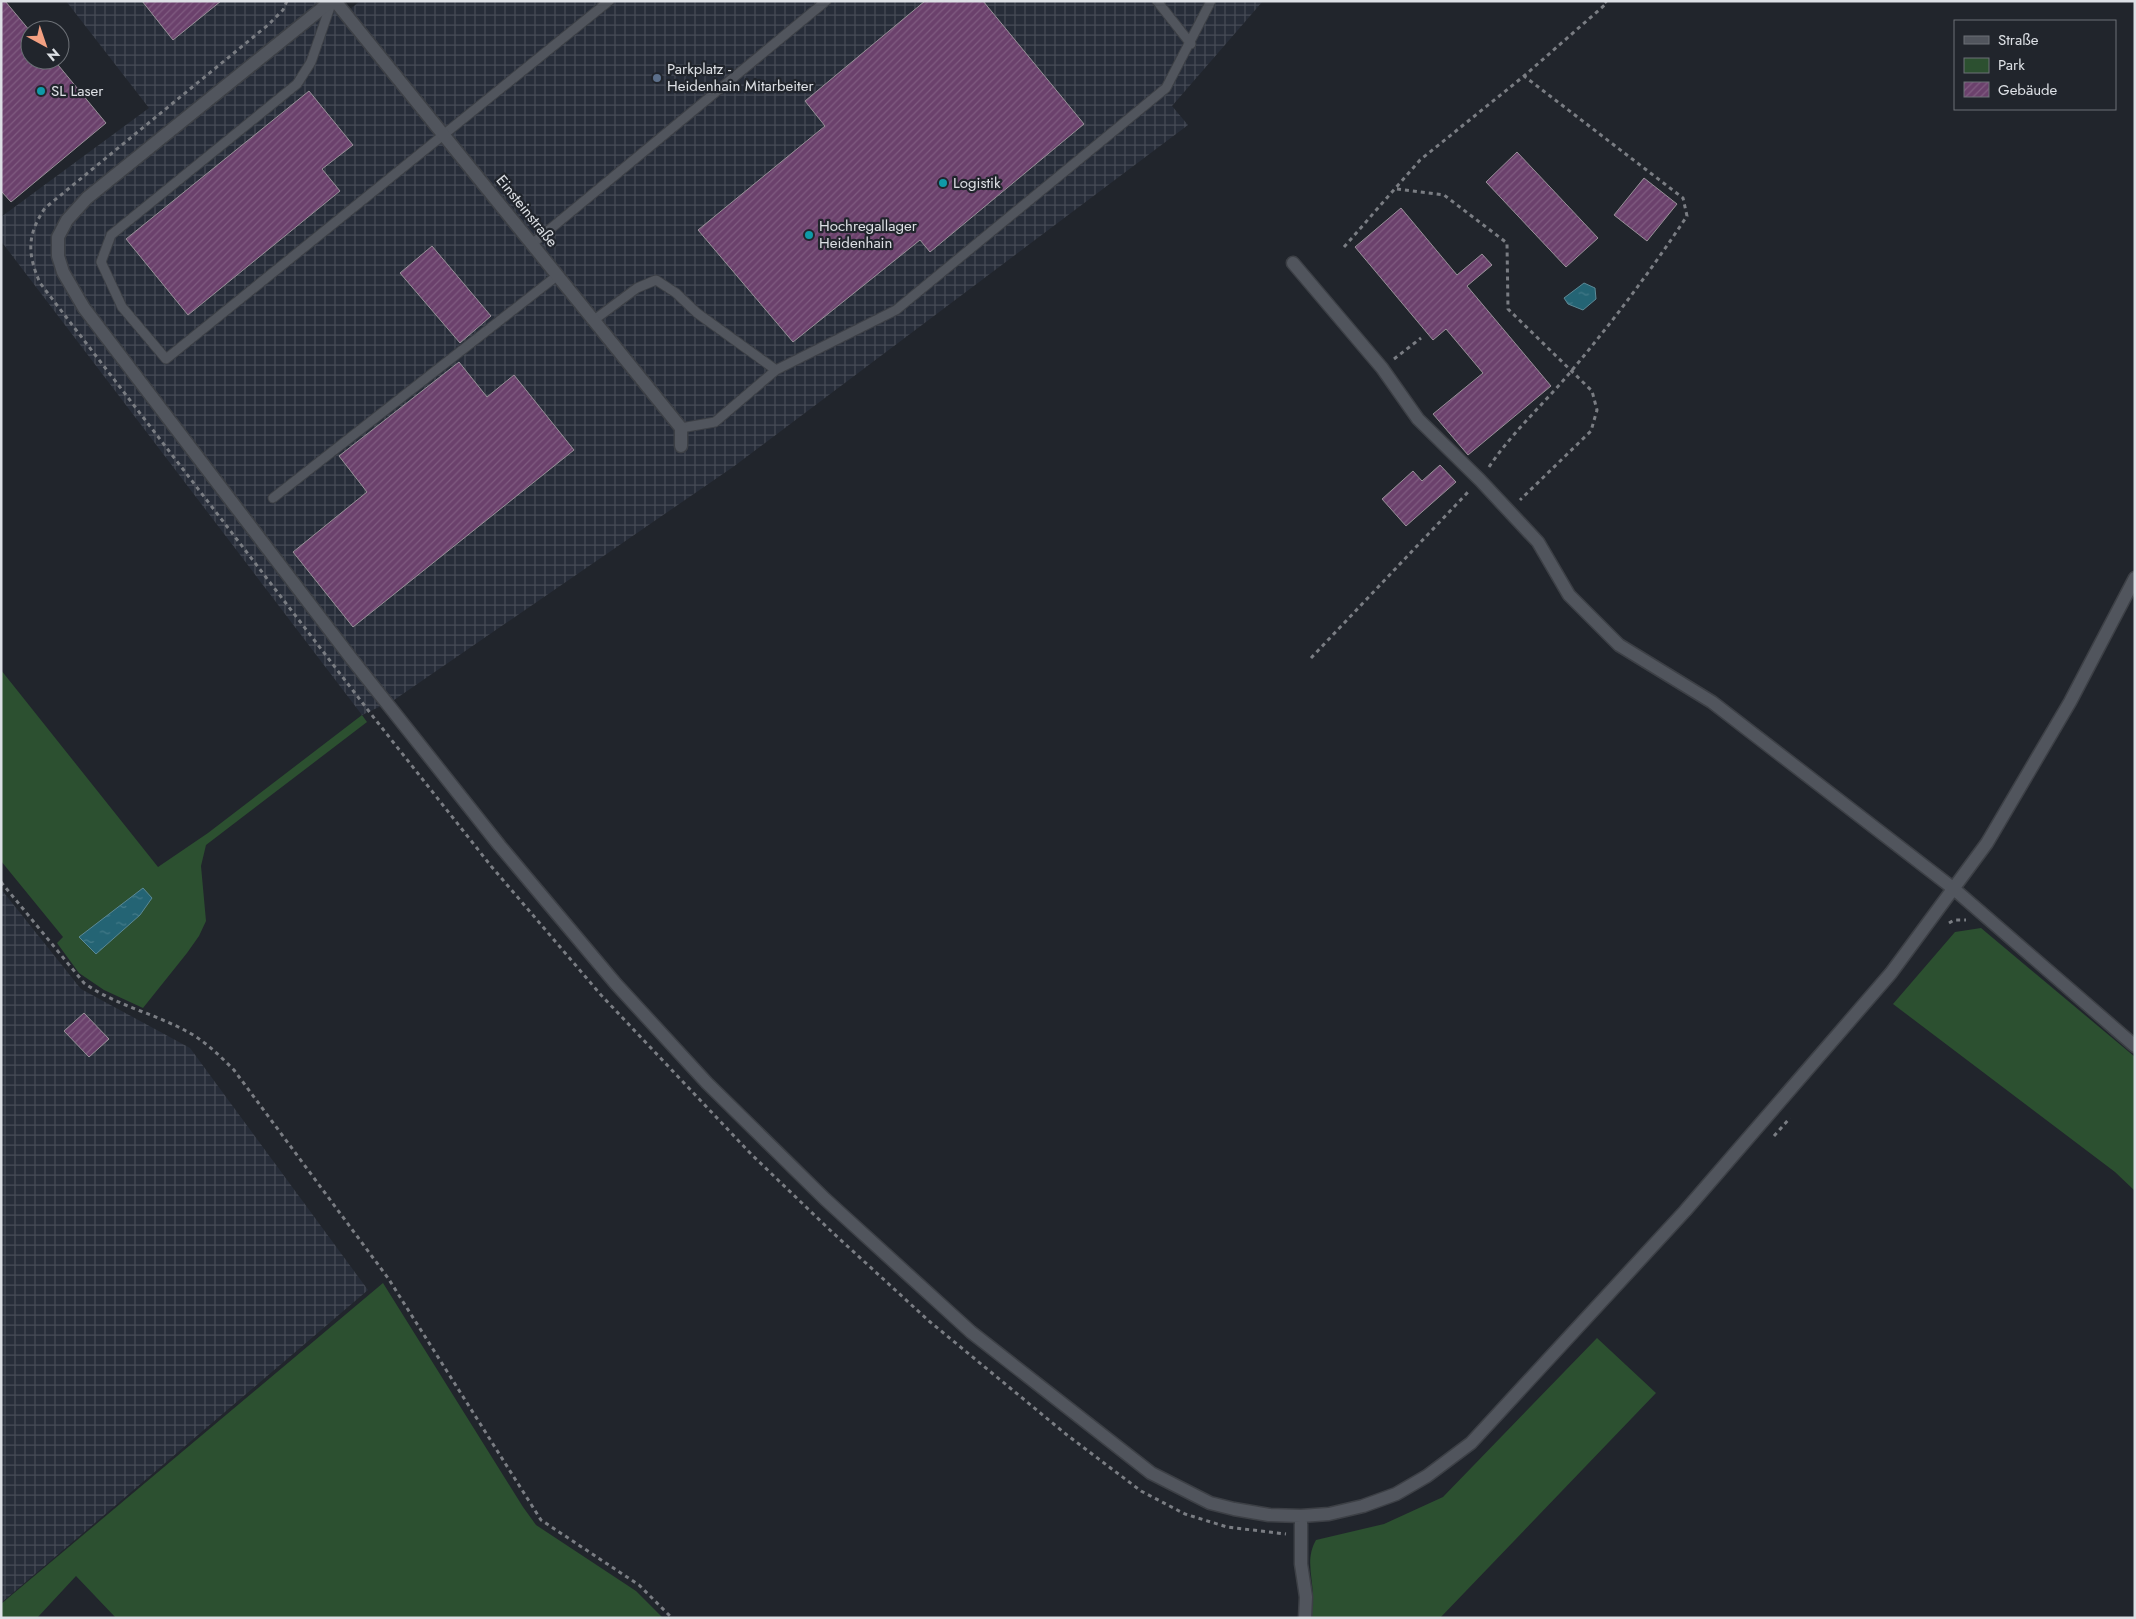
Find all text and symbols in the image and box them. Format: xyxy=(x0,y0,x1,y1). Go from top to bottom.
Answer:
north arrow xyxy=(20,20,70,70)
legend xyxy=(1954,20,2116,110)
text: Straße xyxy=(1998,29,2039,51)
text: N xyxy=(43,44,64,66)
text: Park xyxy=(1998,54,2025,76)
place label: Parkplatz - Heidenhain Mitarbeiter xyxy=(667,58,814,97)
marker: Parkplatz - Heidenhain Mitarbeiter xyxy=(651,72,663,84)
text: Gebäude xyxy=(1998,79,2058,101)
place label: SL Laser xyxy=(51,80,104,102)
marker: SL Laser xyxy=(35,85,47,97)
street label: Einsteinstraße xyxy=(491,170,563,252)
place label: Logistik xyxy=(953,172,1001,194)
marker: Logistik xyxy=(937,177,949,189)
place label: Hochregallager Heidenhain xyxy=(819,215,918,254)
marker: Hochregallager Heidenhain xyxy=(803,229,815,241)

